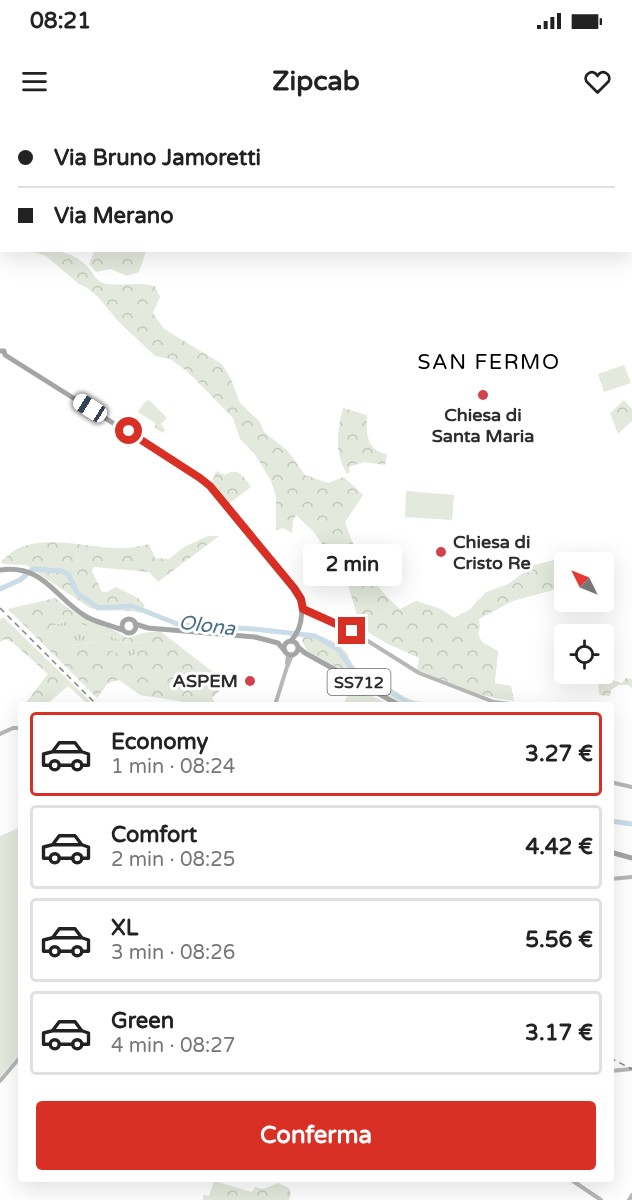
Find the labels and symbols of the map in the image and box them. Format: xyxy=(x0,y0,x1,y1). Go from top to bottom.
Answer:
district label: SAN FERMO xyxy=(418,350,560,375)
marker: Chiesa di Santa Maria xyxy=(476,388,490,402)
car xyxy=(70,391,110,425)
place label: Chiesa di Santa Maria xyxy=(432,404,534,447)
route start xyxy=(115,417,142,444)
place label: Chiesa di Cristo Re xyxy=(453,531,531,574)
callout: 2 min xyxy=(302,544,401,586)
marker: Chiesa di Cristo Re xyxy=(434,545,448,559)
north arrow xyxy=(554,552,614,612)
water label: Olona xyxy=(177,611,237,641)
route end xyxy=(338,617,365,644)
road number: SS712 xyxy=(328,669,391,695)
place label: ASPEM xyxy=(173,670,238,692)
marker: ASPEM xyxy=(243,674,257,688)

